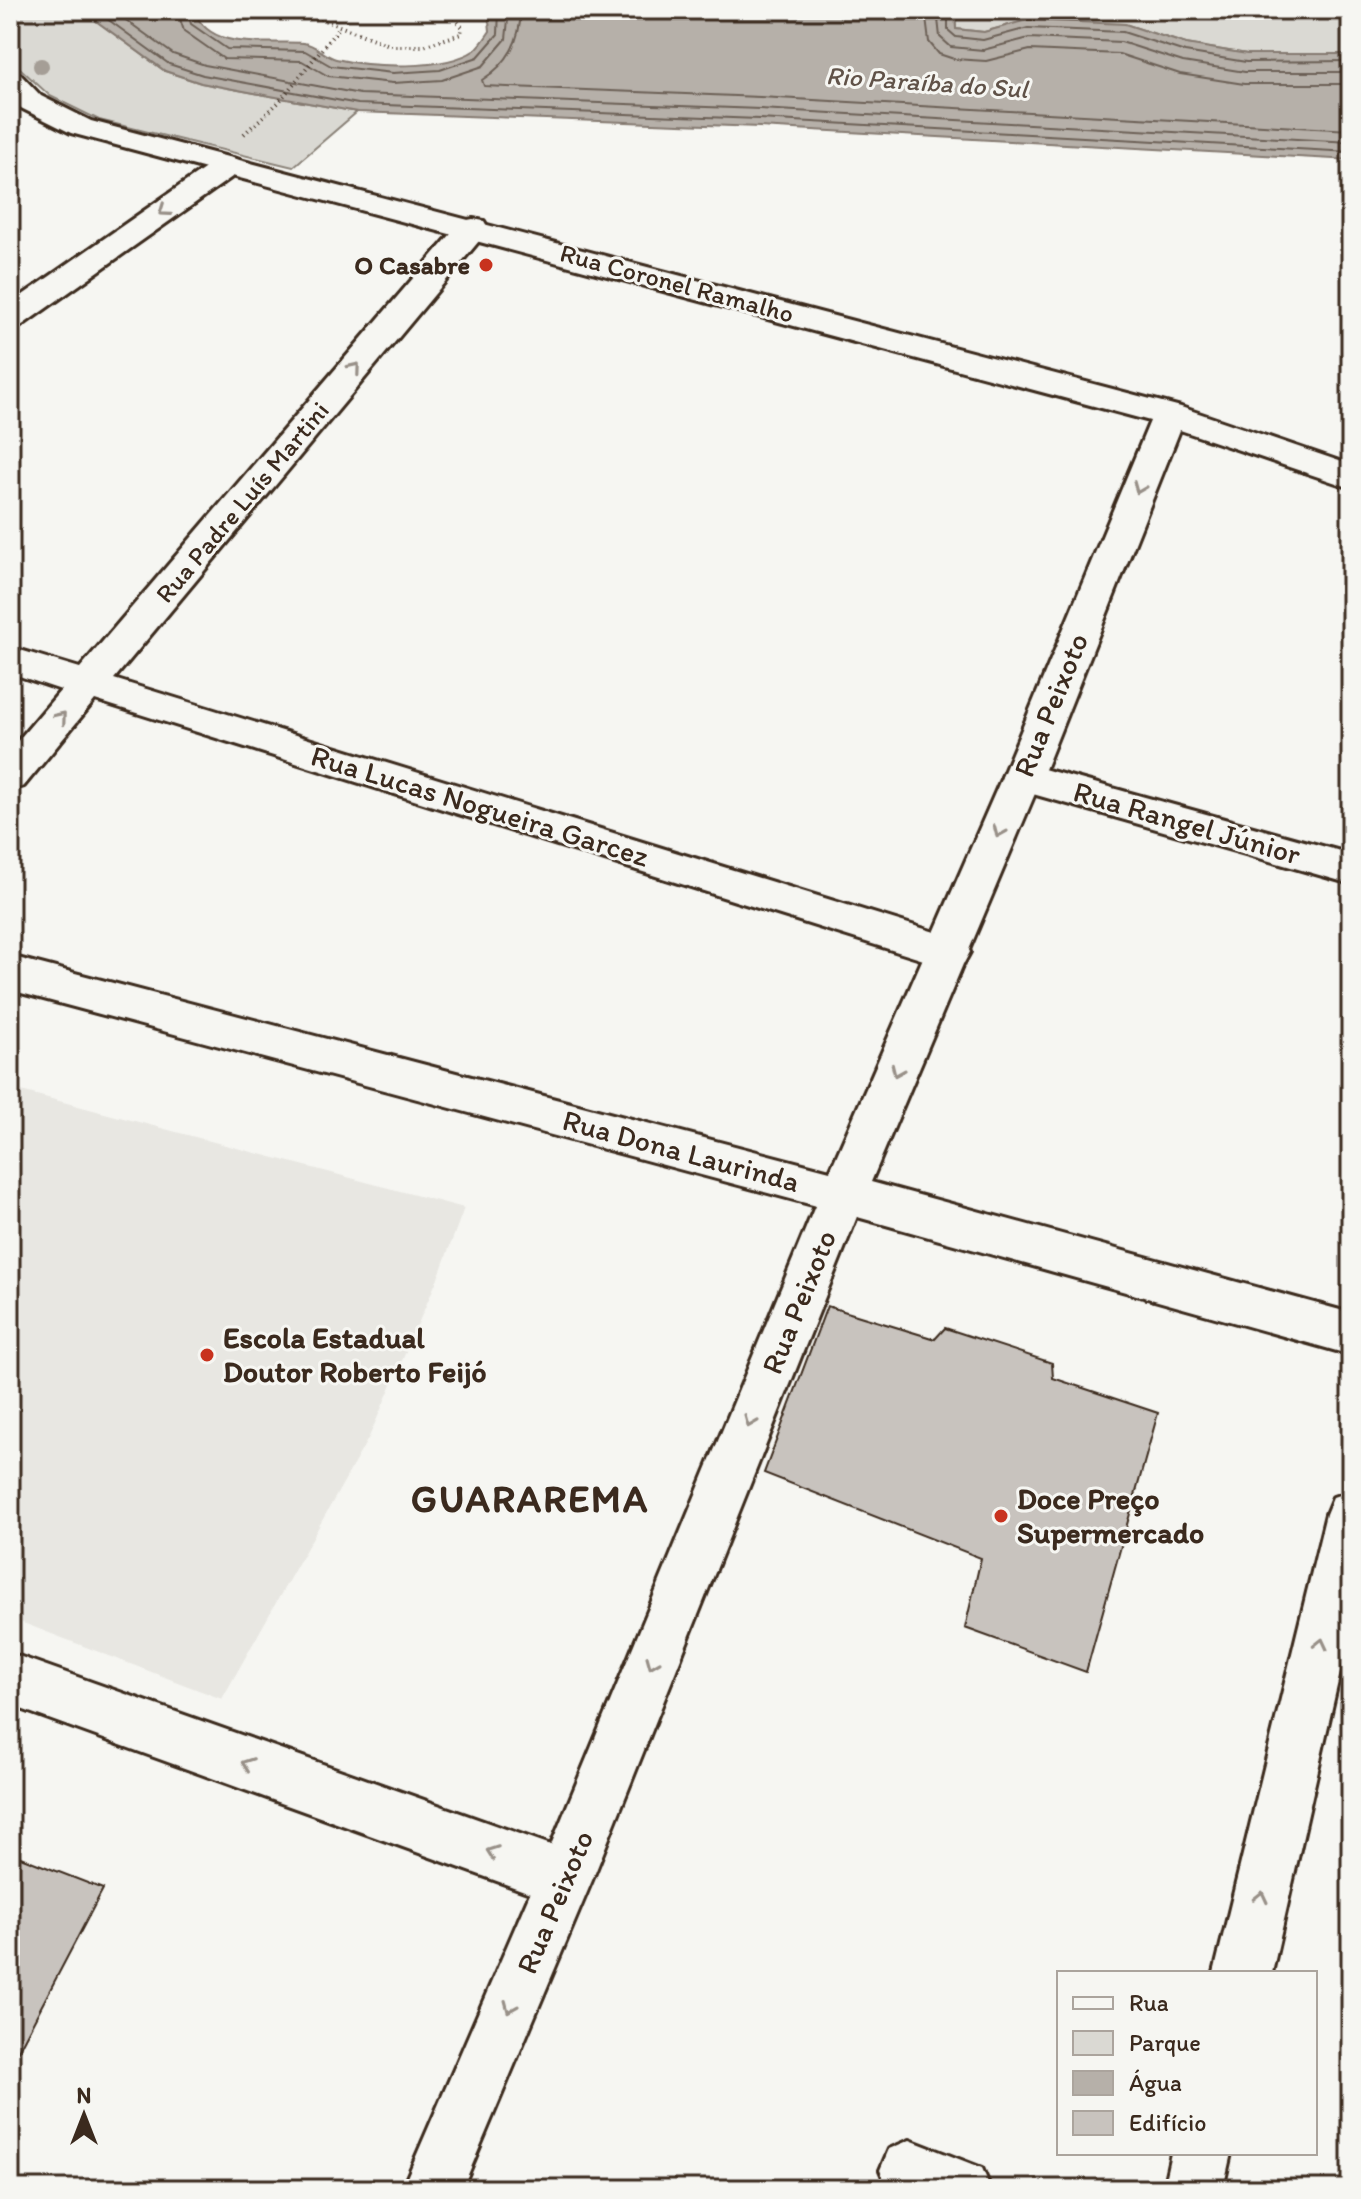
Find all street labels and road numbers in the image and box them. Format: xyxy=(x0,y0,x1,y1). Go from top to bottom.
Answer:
street label: Rua Coronel Ramalho xyxy=(557,236,797,330)
street label: Rua Padre Luís Martini xyxy=(148,395,336,609)
street label: Rua Peixoto xyxy=(1005,627,1096,782)
street label: Rua Lucas Nogueira Garcez xyxy=(307,736,654,875)
street label: Rua Rangel Júnior xyxy=(1069,772,1306,873)
street label: Rua Dona Laurinda xyxy=(559,1101,804,1200)
street label: Rua Peixoto xyxy=(753,1224,844,1379)
street label: Rua Peixoto xyxy=(508,1825,601,1979)

